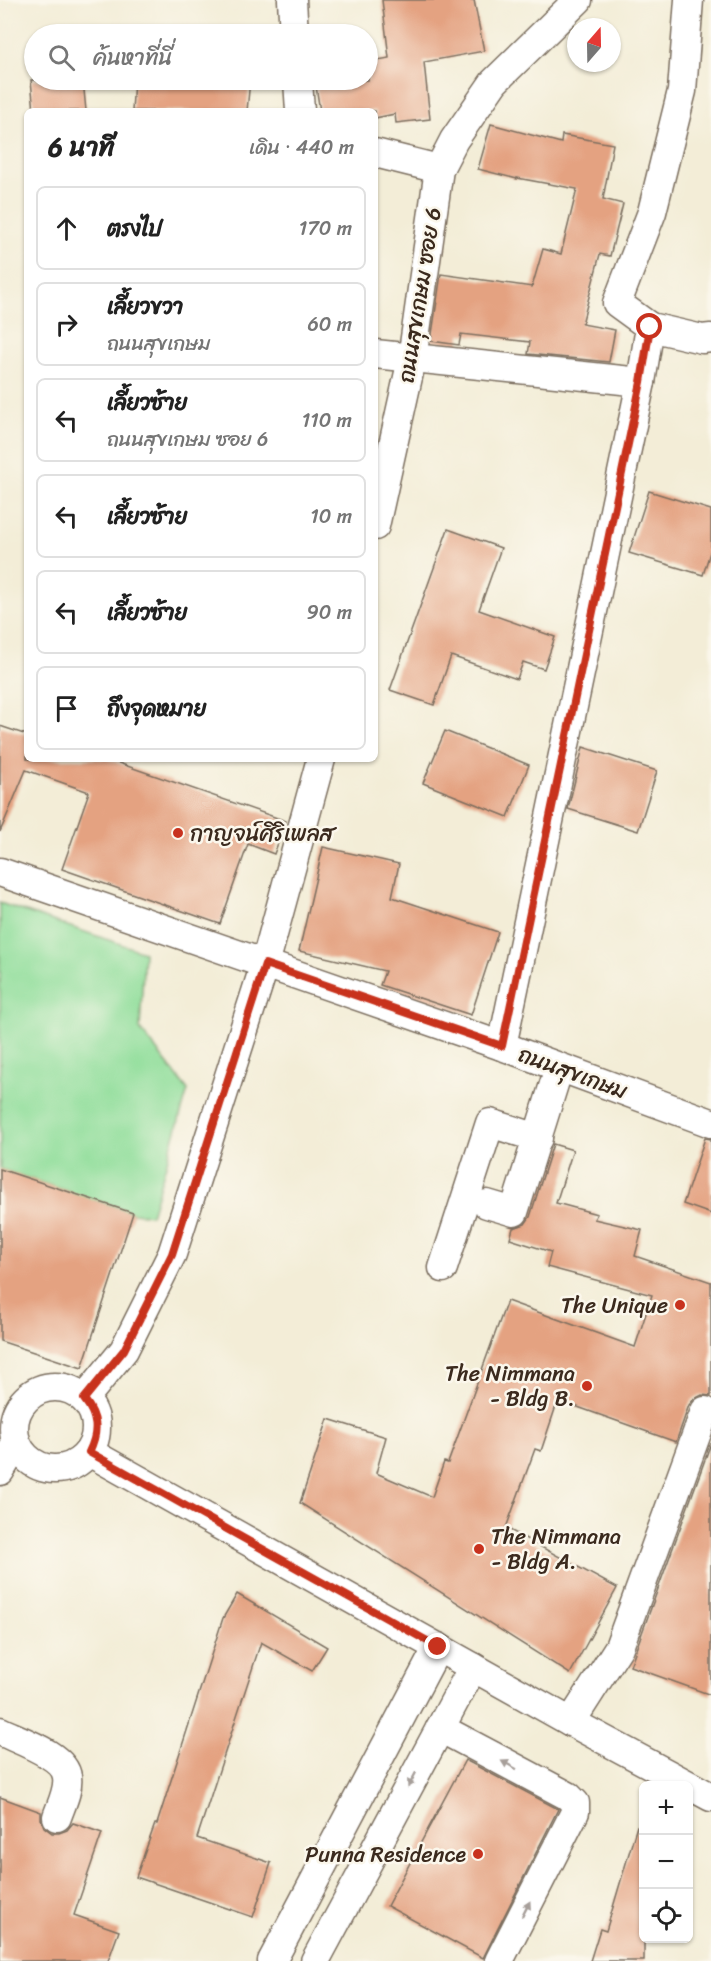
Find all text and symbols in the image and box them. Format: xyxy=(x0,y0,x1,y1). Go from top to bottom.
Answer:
north arrow xyxy=(567,18,621,72)
search box xyxy=(24,24,378,90)
text: ค้นหาที่นี่ xyxy=(93,38,173,77)
icon: search xyxy=(45,41,78,74)
text: 6 นาที xyxy=(48,124,115,170)
text: เดิน · 440 m xyxy=(249,130,354,165)
street label: ถนนสุขเกษม ซอย 6 xyxy=(386,204,453,386)
text: ตรงไป xyxy=(107,209,162,248)
text: 170 m xyxy=(299,211,352,246)
icon: ahead xyxy=(50,212,83,245)
text: เลี้ยวขวา xyxy=(107,287,183,326)
text: 60 m xyxy=(307,307,352,342)
icon: right xyxy=(50,308,83,341)
route start xyxy=(636,313,662,339)
text: ถนนสุขเกษม xyxy=(107,326,210,361)
text: เลี้ยวซ้าย xyxy=(107,383,187,422)
text: 110 m xyxy=(302,403,352,438)
icon: left xyxy=(50,404,83,437)
text: ถนนสุขเกษม ซอย 6 xyxy=(107,422,268,457)
text: เลี้ยวซ้าย xyxy=(107,497,187,536)
text: 10 m xyxy=(310,499,352,534)
icon: left xyxy=(50,500,83,533)
text: เลี้ยวซ้าย xyxy=(107,593,187,632)
text: 90 m xyxy=(307,595,352,630)
icon: left xyxy=(50,596,83,629)
text: ถึงจุดหมาย xyxy=(107,689,206,728)
icon: arrive xyxy=(50,692,83,725)
place label: กาญจน์ศิริเพลส xyxy=(190,814,338,853)
marker: กาญจน์ศิริเพลส xyxy=(171,826,185,840)
street label: ถนนสุขเกษม xyxy=(513,1035,633,1110)
place label: The Unique xyxy=(561,1286,668,1325)
marker: The Unique xyxy=(673,1298,687,1312)
place label: The Nimmana - Bldg B. xyxy=(445,1354,575,1418)
marker: The Nimmana - Bldg B. xyxy=(580,1379,594,1393)
place label: The Nimmana - Bldg A. xyxy=(491,1517,621,1581)
marker: The Nimmana - Bldg A. xyxy=(472,1542,486,1556)
route end xyxy=(424,1633,450,1659)
one-way arrow xyxy=(500,1760,517,1770)
one-way arrow xyxy=(407,1771,417,1788)
map controls xyxy=(639,1781,693,1943)
button: + xyxy=(639,1781,693,1835)
place label: Punna Residence xyxy=(305,1835,466,1874)
button: − xyxy=(639,1835,693,1889)
marker: Punna Residence xyxy=(471,1847,485,1861)
button: locate xyxy=(639,1889,693,1943)
one-way arrow xyxy=(521,1900,531,1917)

